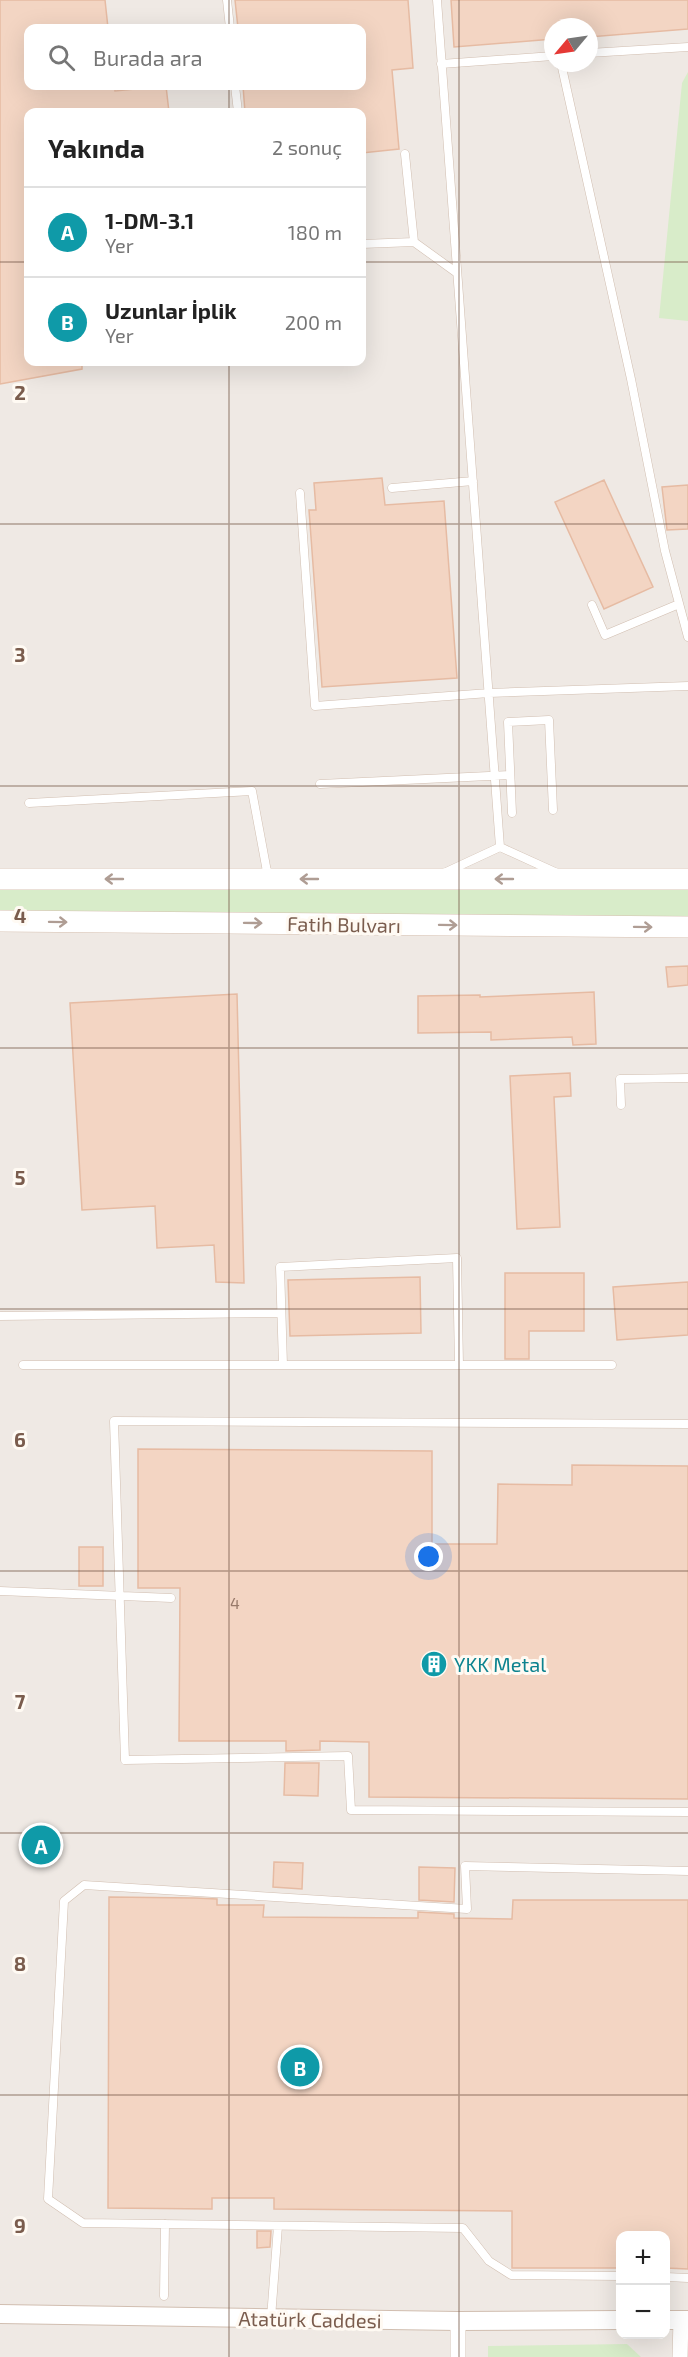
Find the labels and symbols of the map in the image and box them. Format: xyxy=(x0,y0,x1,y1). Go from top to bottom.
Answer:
north arrow xyxy=(544,18,598,72)
text: 2 xyxy=(14,380,26,404)
text: 3 xyxy=(14,642,26,666)
one-way arrow xyxy=(104,873,124,885)
one-way arrow xyxy=(299,873,319,885)
one-way arrow xyxy=(494,873,514,885)
text: 4 xyxy=(14,903,27,927)
street label: Fatih Bulvarı xyxy=(287,911,401,937)
one-way arrow xyxy=(48,916,68,928)
one-way arrow xyxy=(243,917,263,929)
one-way arrow xyxy=(438,919,458,931)
one-way arrow xyxy=(633,921,653,933)
text: 5 xyxy=(14,1165,26,1189)
text: 6 xyxy=(14,1427,26,1451)
your location xyxy=(414,1542,443,1571)
house number: 4 xyxy=(230,1593,240,1612)
building icon: YKK Metal xyxy=(419,1649,449,1679)
place label: YKK Metal xyxy=(454,1652,546,1676)
text: 7 xyxy=(15,1689,26,1713)
pin: A xyxy=(22,1822,60,1868)
text: 8 xyxy=(14,1951,26,1975)
pin: B xyxy=(280,2044,320,2090)
text: 9 xyxy=(14,2213,26,2237)
street label: Atatürk Caddesi xyxy=(238,2306,382,2332)

